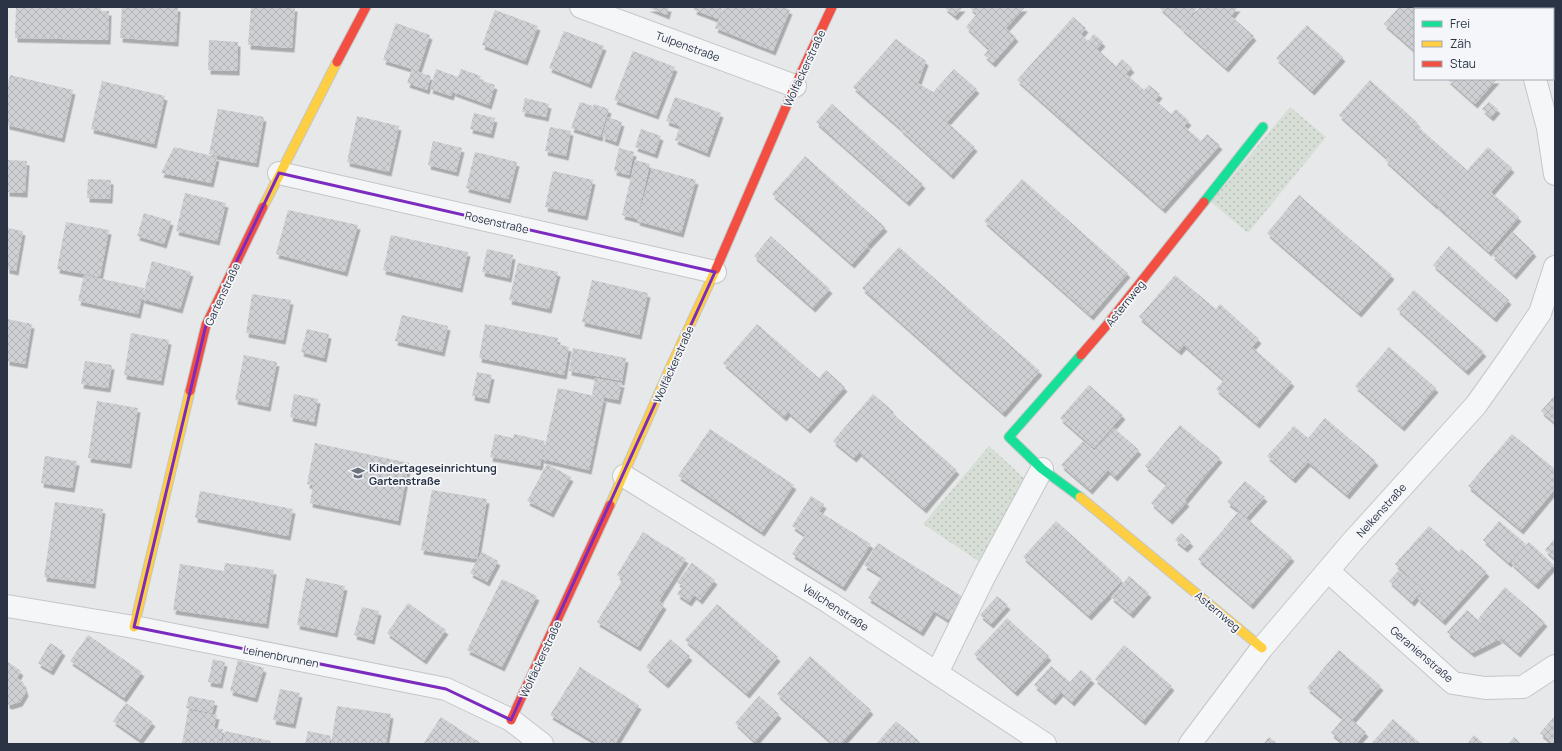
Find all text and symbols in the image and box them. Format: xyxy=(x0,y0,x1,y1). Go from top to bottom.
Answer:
legend xyxy=(1414,8,1554,80)
text: Frei xyxy=(1450,15,1470,32)
street label: Tulpenstraße xyxy=(654,27,723,65)
street label: Wolfäckerstraße xyxy=(780,27,829,109)
text: Zäh xyxy=(1450,35,1471,52)
text: Stau xyxy=(1450,55,1476,72)
street label: Rosenstraße xyxy=(464,207,531,237)
street label: Gartenstraße xyxy=(201,260,243,328)
street label: Asternweg xyxy=(1102,277,1148,329)
street label: Wolfäckerstraße xyxy=(649,322,697,405)
place label: Kindertageseinrichtung Gartenstraße xyxy=(369,460,497,488)
school or university icon: Kindertageseinrichtung Gartenstraße xyxy=(350,465,366,481)
street label: Nelkenstraße xyxy=(1353,479,1410,540)
street label: Veilchenstraße xyxy=(800,580,872,634)
street label: Asternweg xyxy=(1192,588,1244,634)
street label: Wolfäckerstraße xyxy=(516,618,565,700)
street label: Geranienstraße xyxy=(1387,622,1457,686)
street label: Leinenbrunnen xyxy=(242,641,320,671)

